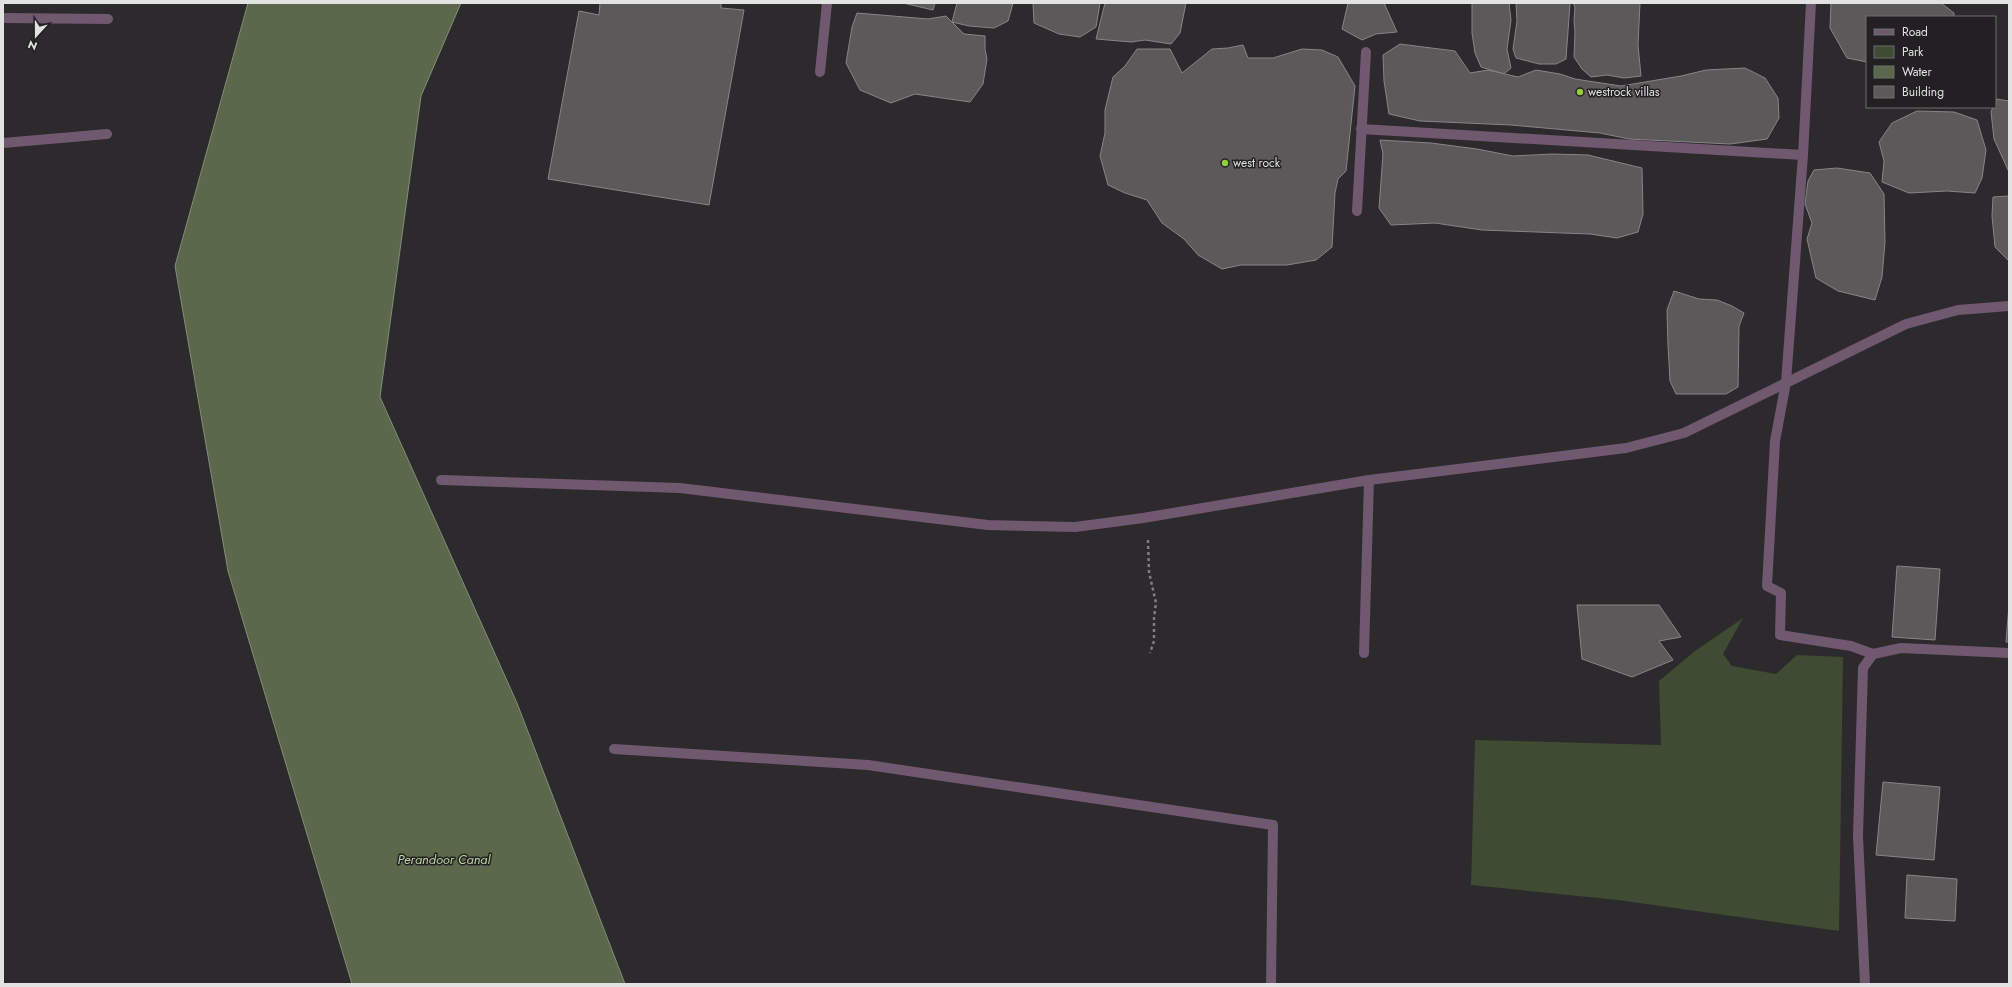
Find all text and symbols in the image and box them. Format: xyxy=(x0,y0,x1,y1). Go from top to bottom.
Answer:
north arrow xyxy=(16,16,56,56)
legend xyxy=(1866,16,1996,108)
text: Road xyxy=(1902,23,1928,41)
text: N xyxy=(25,36,39,54)
text: Park xyxy=(1902,43,1924,61)
text: Water xyxy=(1902,63,1933,81)
place label: westrock villas xyxy=(1588,83,1660,101)
text: Building xyxy=(1902,83,1944,101)
marker: westrock villas xyxy=(1575,87,1585,97)
place label: west rock xyxy=(1233,154,1281,172)
marker: west rock xyxy=(1220,158,1230,168)
water label: Perandoor Canal xyxy=(398,850,492,869)

